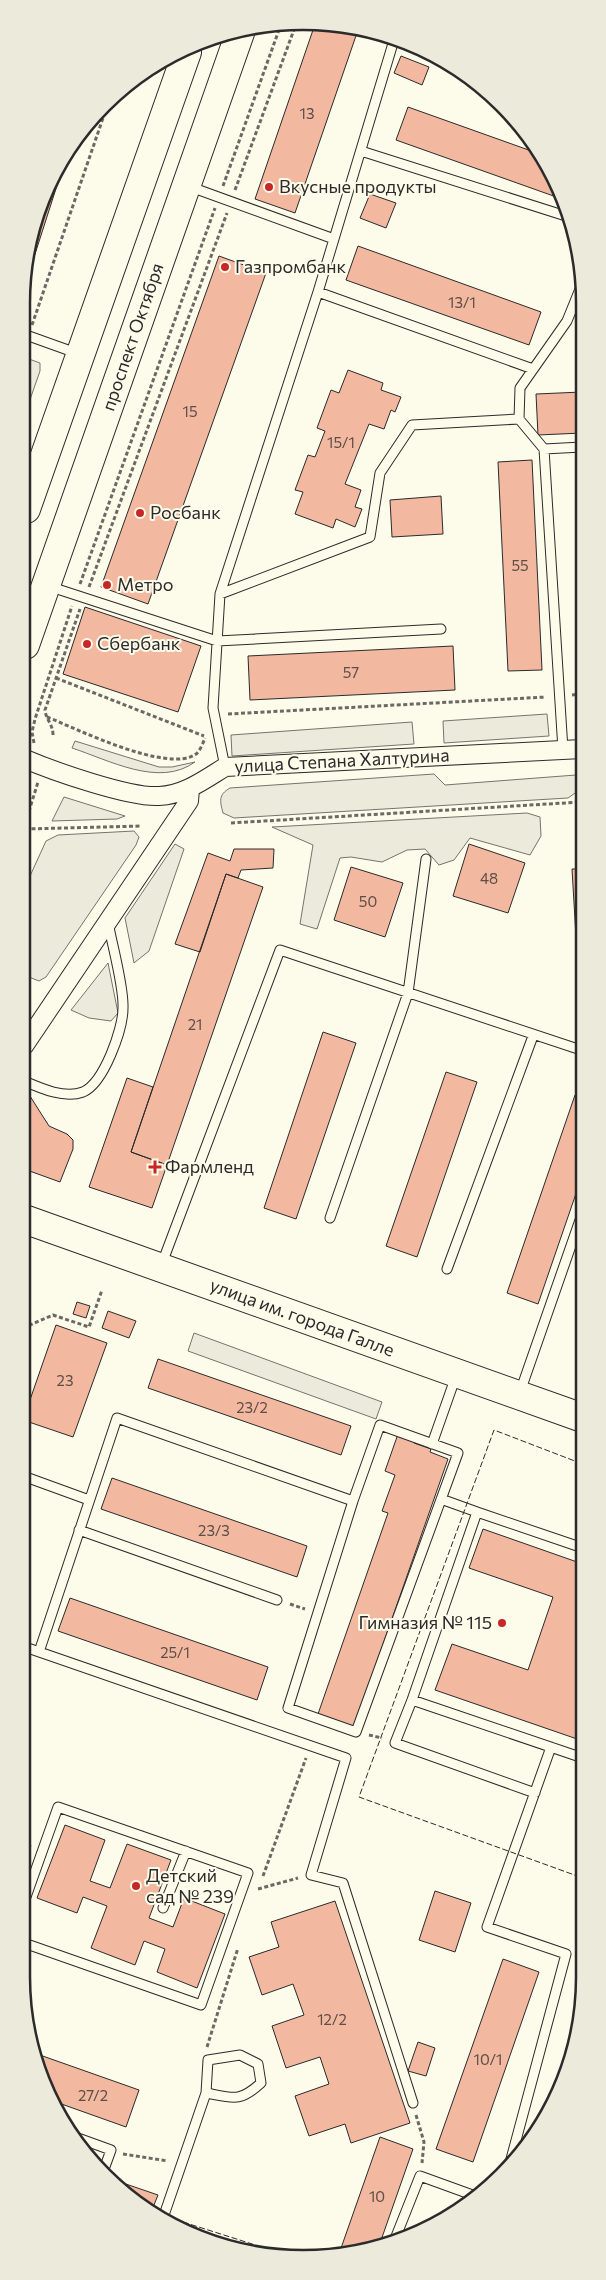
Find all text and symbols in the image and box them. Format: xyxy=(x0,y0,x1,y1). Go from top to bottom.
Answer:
house number: 13 xyxy=(300,104,314,122)
place label: Вкусные продукты xyxy=(279,175,437,197)
marker: Вкусные продукты xyxy=(263,181,275,193)
place label: Газпромбанк xyxy=(235,255,346,277)
street label: проспект Октября xyxy=(96,260,168,413)
marker: Газпромбанк xyxy=(219,261,231,273)
house number: 13/1 xyxy=(448,293,476,311)
house number: 15 xyxy=(182,402,198,420)
house number: 15/1 xyxy=(327,433,355,451)
place label: Росбанк xyxy=(150,501,221,523)
marker: Росбанк xyxy=(134,507,146,519)
house number: 55 xyxy=(511,556,529,574)
place label: Метро xyxy=(117,573,173,595)
marker: Метро xyxy=(101,579,113,591)
place label: Сбербанк xyxy=(97,632,181,654)
marker: Сбербанк xyxy=(81,638,93,650)
house number: 57 xyxy=(343,663,359,681)
street label: улица Степана Халтурина xyxy=(234,743,450,777)
house number: 48 xyxy=(480,869,498,887)
house number: 50 xyxy=(359,892,377,910)
house number: 21 xyxy=(188,1015,202,1033)
place label: Фармленд xyxy=(165,1155,254,1177)
marker: Фармленд xyxy=(149,1161,161,1173)
street label: улица им. города Галле xyxy=(207,1273,398,1361)
house number: 23 xyxy=(57,1371,73,1389)
house number: 23/2 xyxy=(236,1398,268,1416)
house number: 23/3 xyxy=(198,1521,230,1539)
place label: Гимназия № 115 xyxy=(358,1611,492,1633)
marker: Гимназия № 115 xyxy=(496,1617,508,1629)
house number: 25/1 xyxy=(160,1643,190,1661)
place label: Детский сад № 239 xyxy=(146,1864,234,1907)
marker: Детский сад № 239 xyxy=(130,1880,142,1892)
house number: 12/2 xyxy=(317,2010,347,2028)
house number: 10/1 xyxy=(474,2050,503,2068)
house number: 27/2 xyxy=(78,2086,108,2104)
house number: 10 xyxy=(369,2187,385,2205)

